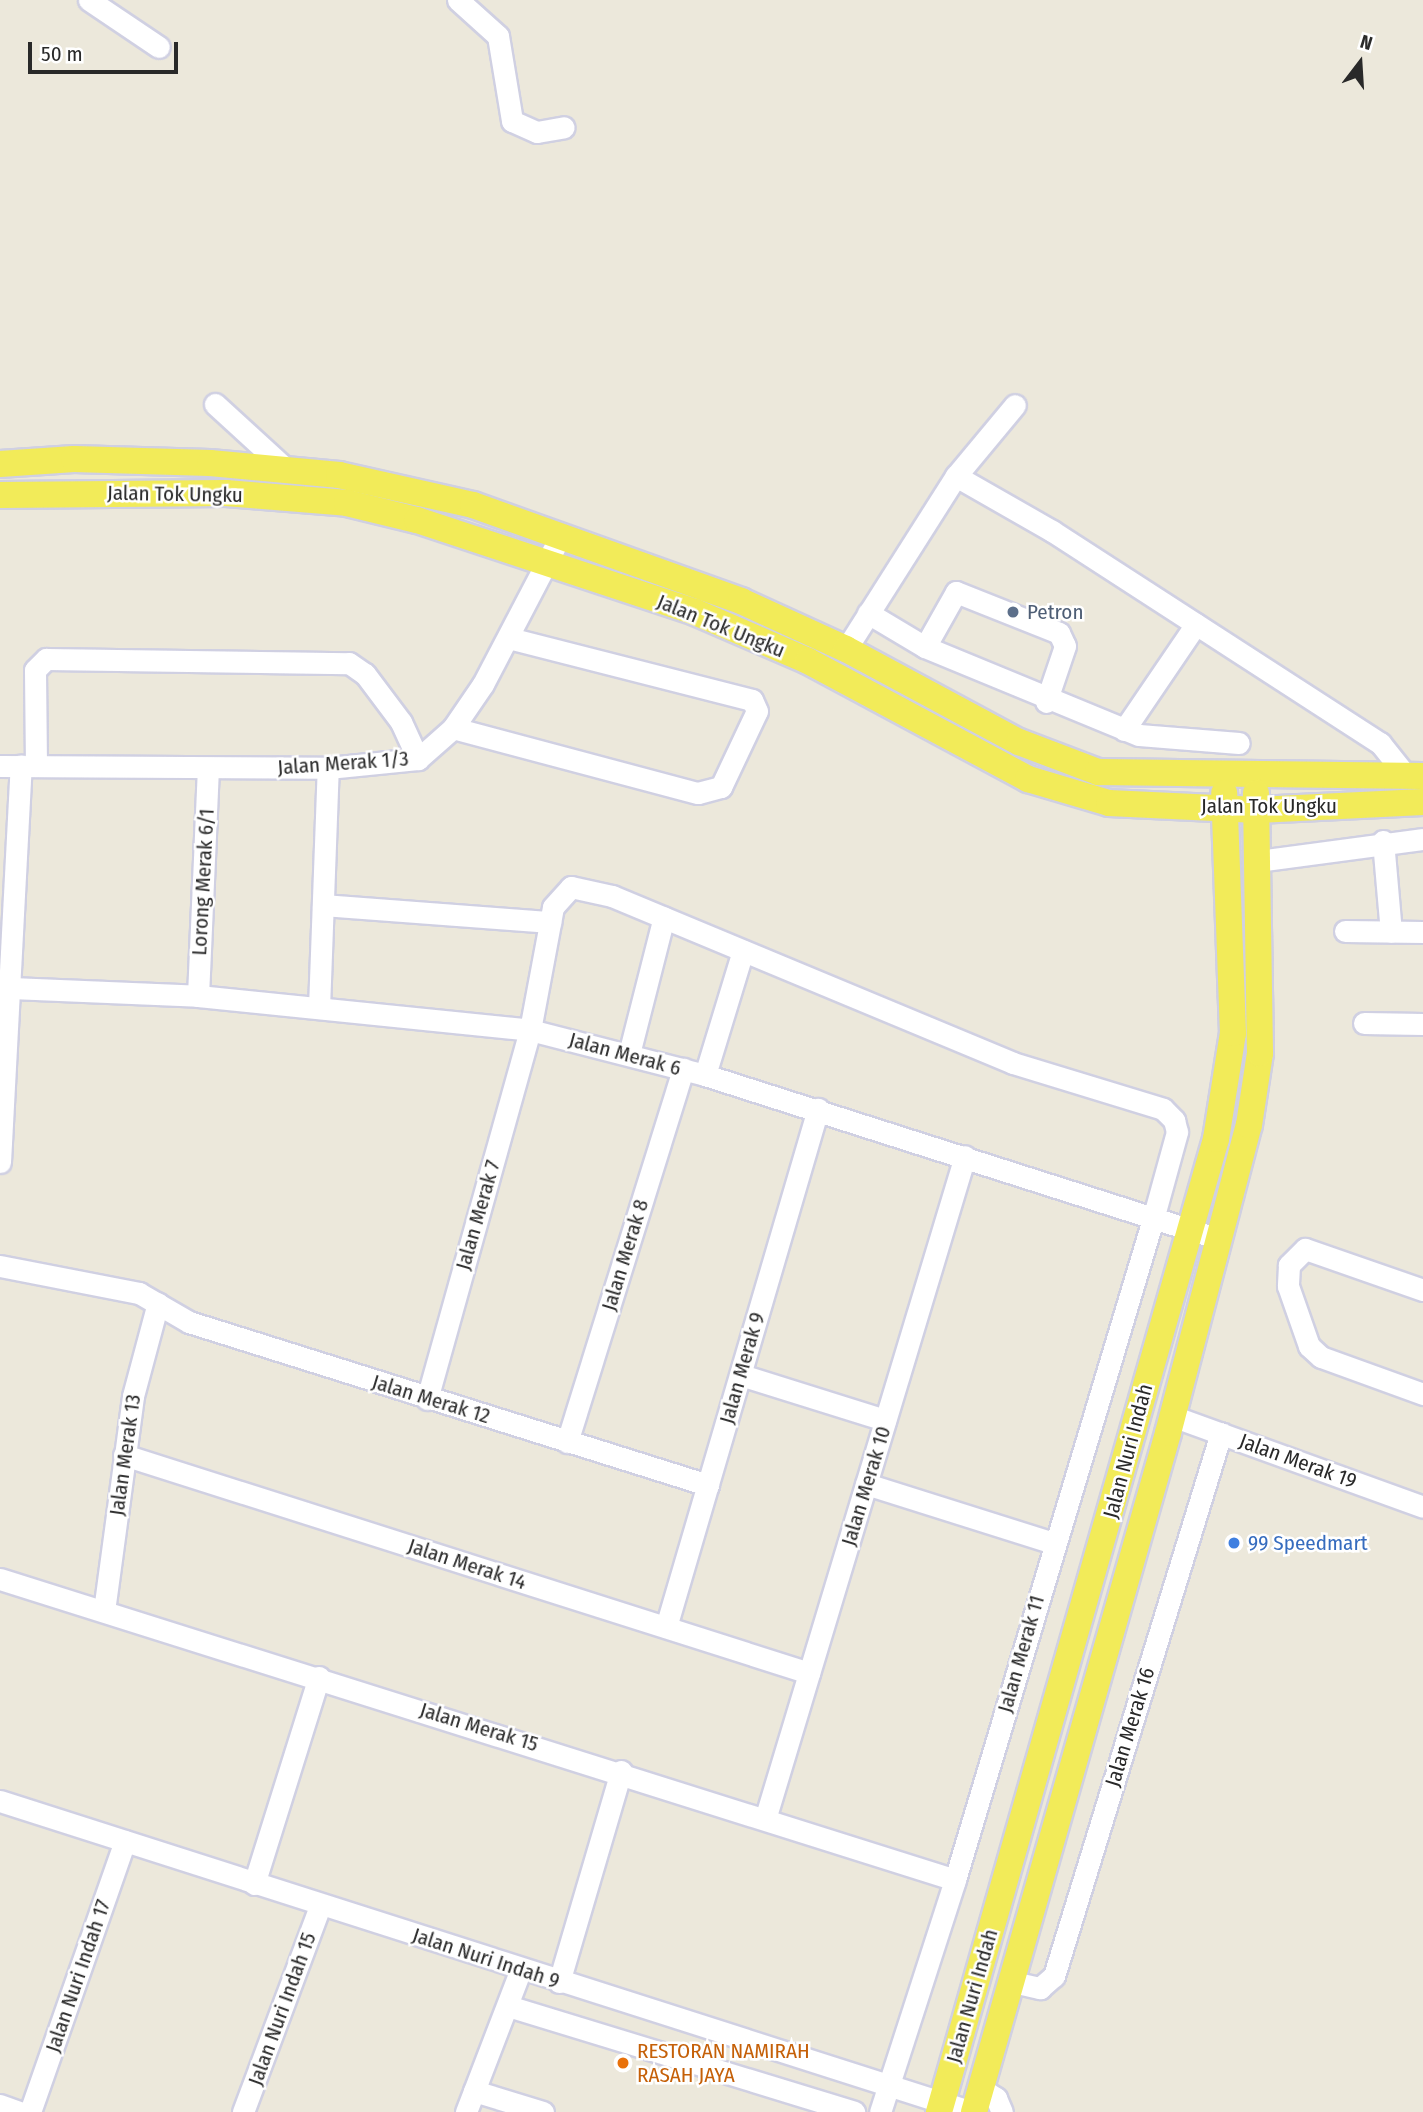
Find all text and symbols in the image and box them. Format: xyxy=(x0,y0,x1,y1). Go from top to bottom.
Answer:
scale bar xyxy=(32,28,182,72)
north arrow xyxy=(1325,28,1395,98)
text: N xyxy=(1357,30,1375,55)
text: 50 m xyxy=(41,41,83,67)
street label: Jalan Tok Ungku xyxy=(107,480,243,508)
street label: Jalan Tok Ungku xyxy=(653,589,789,663)
place label: Petron xyxy=(1027,599,1083,625)
marker: Petron xyxy=(1005,604,1021,620)
street label: Jalan Merak 1/3 xyxy=(277,746,409,780)
street label: Jalan Tok Ungku xyxy=(1201,793,1337,819)
street label: Lorong Merak 6/1 xyxy=(187,808,219,956)
street label: Jalan Merak 6 xyxy=(566,1027,684,1081)
street label: Jalan Merak 7 xyxy=(450,1157,506,1273)
street label: Jalan Merak 8 xyxy=(596,1196,654,1314)
street label: Jalan Merak 9 xyxy=(714,1309,770,1427)
street label: Jalan Merak 12 xyxy=(369,1369,493,1429)
street label: Jalan Nuri Indah xyxy=(1098,1381,1158,1521)
street label: Jalan Merak 13 xyxy=(104,1393,146,1517)
street label: Jalan Merak 10 xyxy=(836,1423,896,1549)
street label: Jalan Merak 19 xyxy=(1236,1428,1360,1494)
place label: 99 Speedmart xyxy=(1248,1530,1368,1556)
street label: Jalan Merak 14 xyxy=(405,1533,529,1595)
marker: 99 Speedmart xyxy=(1226,1535,1242,1551)
street label: Jalan Merak 11 xyxy=(992,1593,1050,1715)
street label: Jalan Merak 16 xyxy=(1100,1664,1160,1790)
street label: Jalan Merak 15 xyxy=(417,1697,541,1757)
street label: Jalan Nuri Indah 17 xyxy=(40,1896,116,2056)
street label: Jalan Nuri Indah 9 xyxy=(409,1922,563,1994)
street label: Jalan Nuri Indah xyxy=(941,1926,1003,2066)
street label: Jalan Nuri Indah 15 xyxy=(243,1929,321,2089)
place label: RESTORAN NAMIRAH RASAH JAYA xyxy=(637,2038,810,2088)
marker: RESTORAN NAMIRAH RASAH JAYA xyxy=(615,2055,631,2071)

